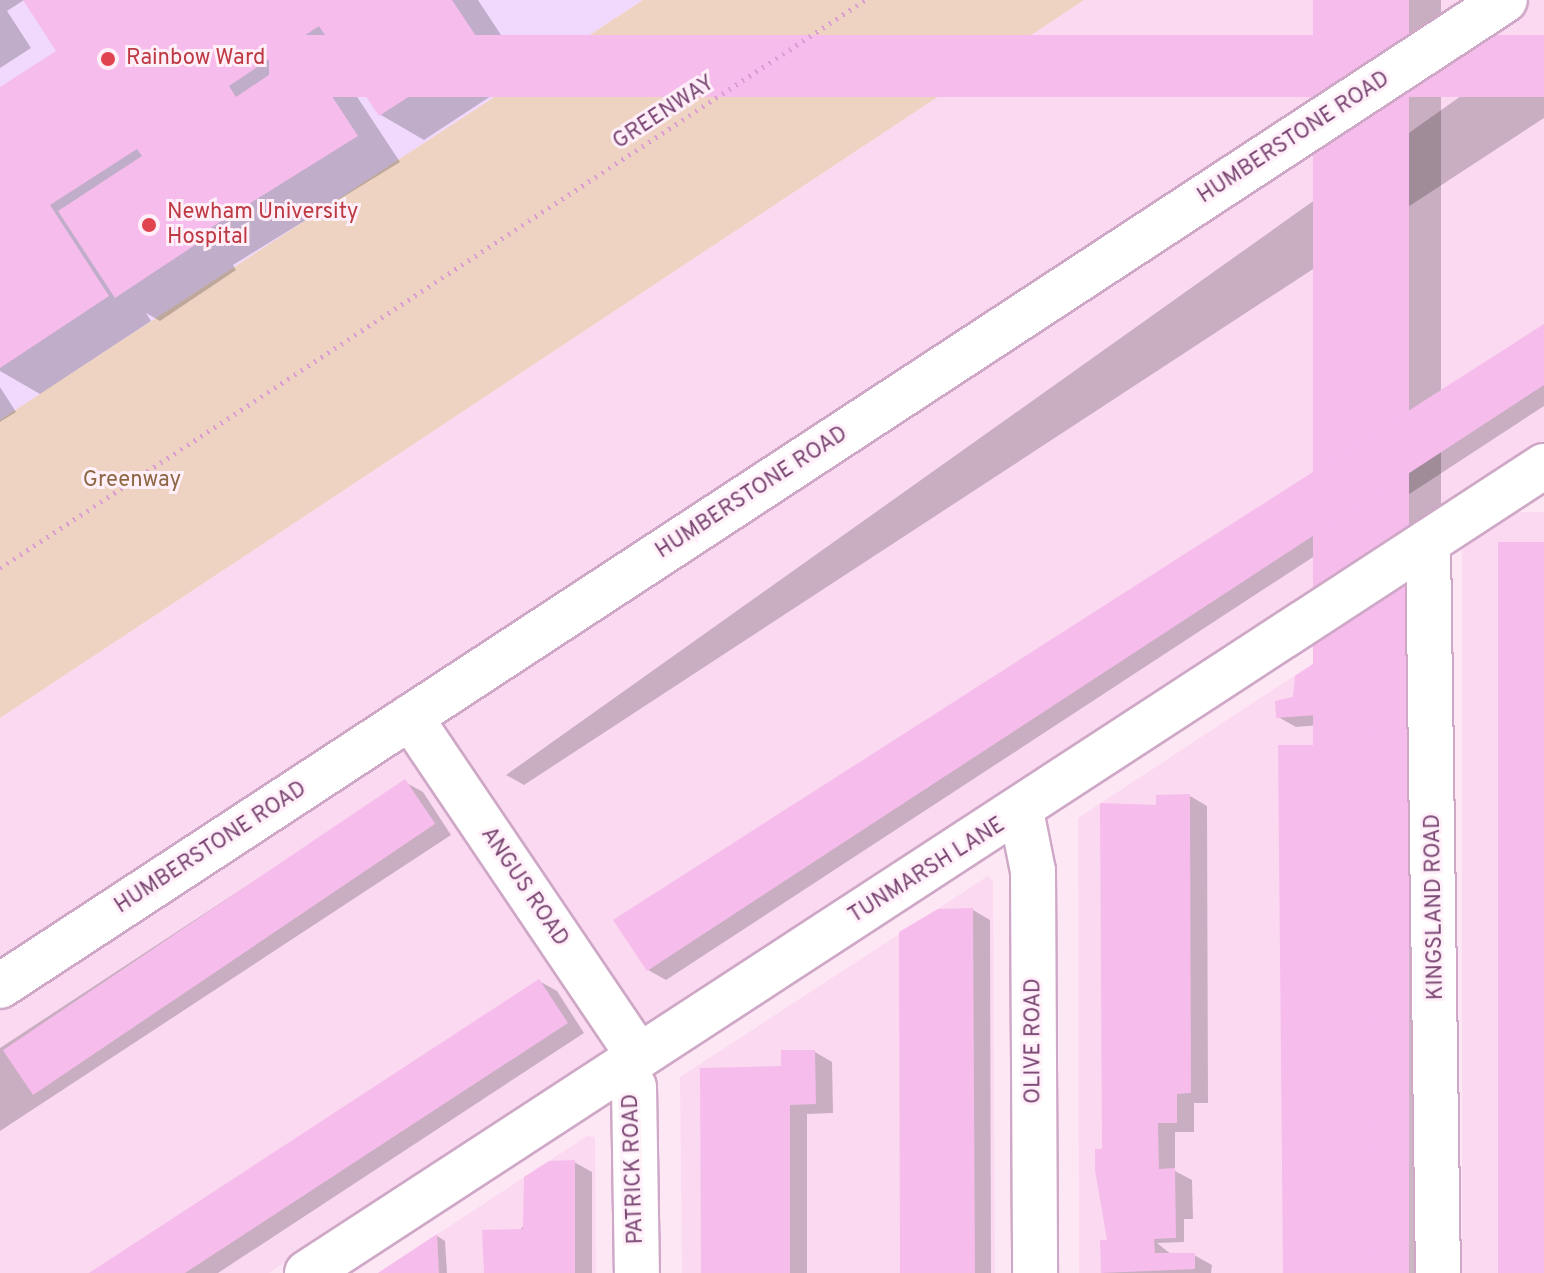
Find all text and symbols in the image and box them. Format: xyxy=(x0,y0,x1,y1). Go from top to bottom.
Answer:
place label: Rainbow Ward xyxy=(126,46,266,72)
marker: Rainbow Ward xyxy=(97,48,119,70)
street label: HUMBERSTONE ROAD xyxy=(1193,66,1395,210)
street label: GREENWAY xyxy=(608,70,720,156)
place label: Newham University Hospital xyxy=(167,199,358,250)
marker: Newham University Hospital xyxy=(138,214,160,236)
street label: HUMBERSTONE ROAD xyxy=(651,421,853,565)
park label: Greenway xyxy=(83,468,181,494)
street label: HUMBERSTONE ROAD xyxy=(110,776,312,920)
street label: TUNMARSH LANE xyxy=(844,812,1010,930)
street label: KINGSLAND ROAD xyxy=(1420,814,1450,1000)
street label: ANGUS ROAD xyxy=(474,822,574,952)
street label: OLIVE ROAD xyxy=(1021,978,1047,1104)
street label: PATRICK ROAD xyxy=(618,1093,650,1245)

